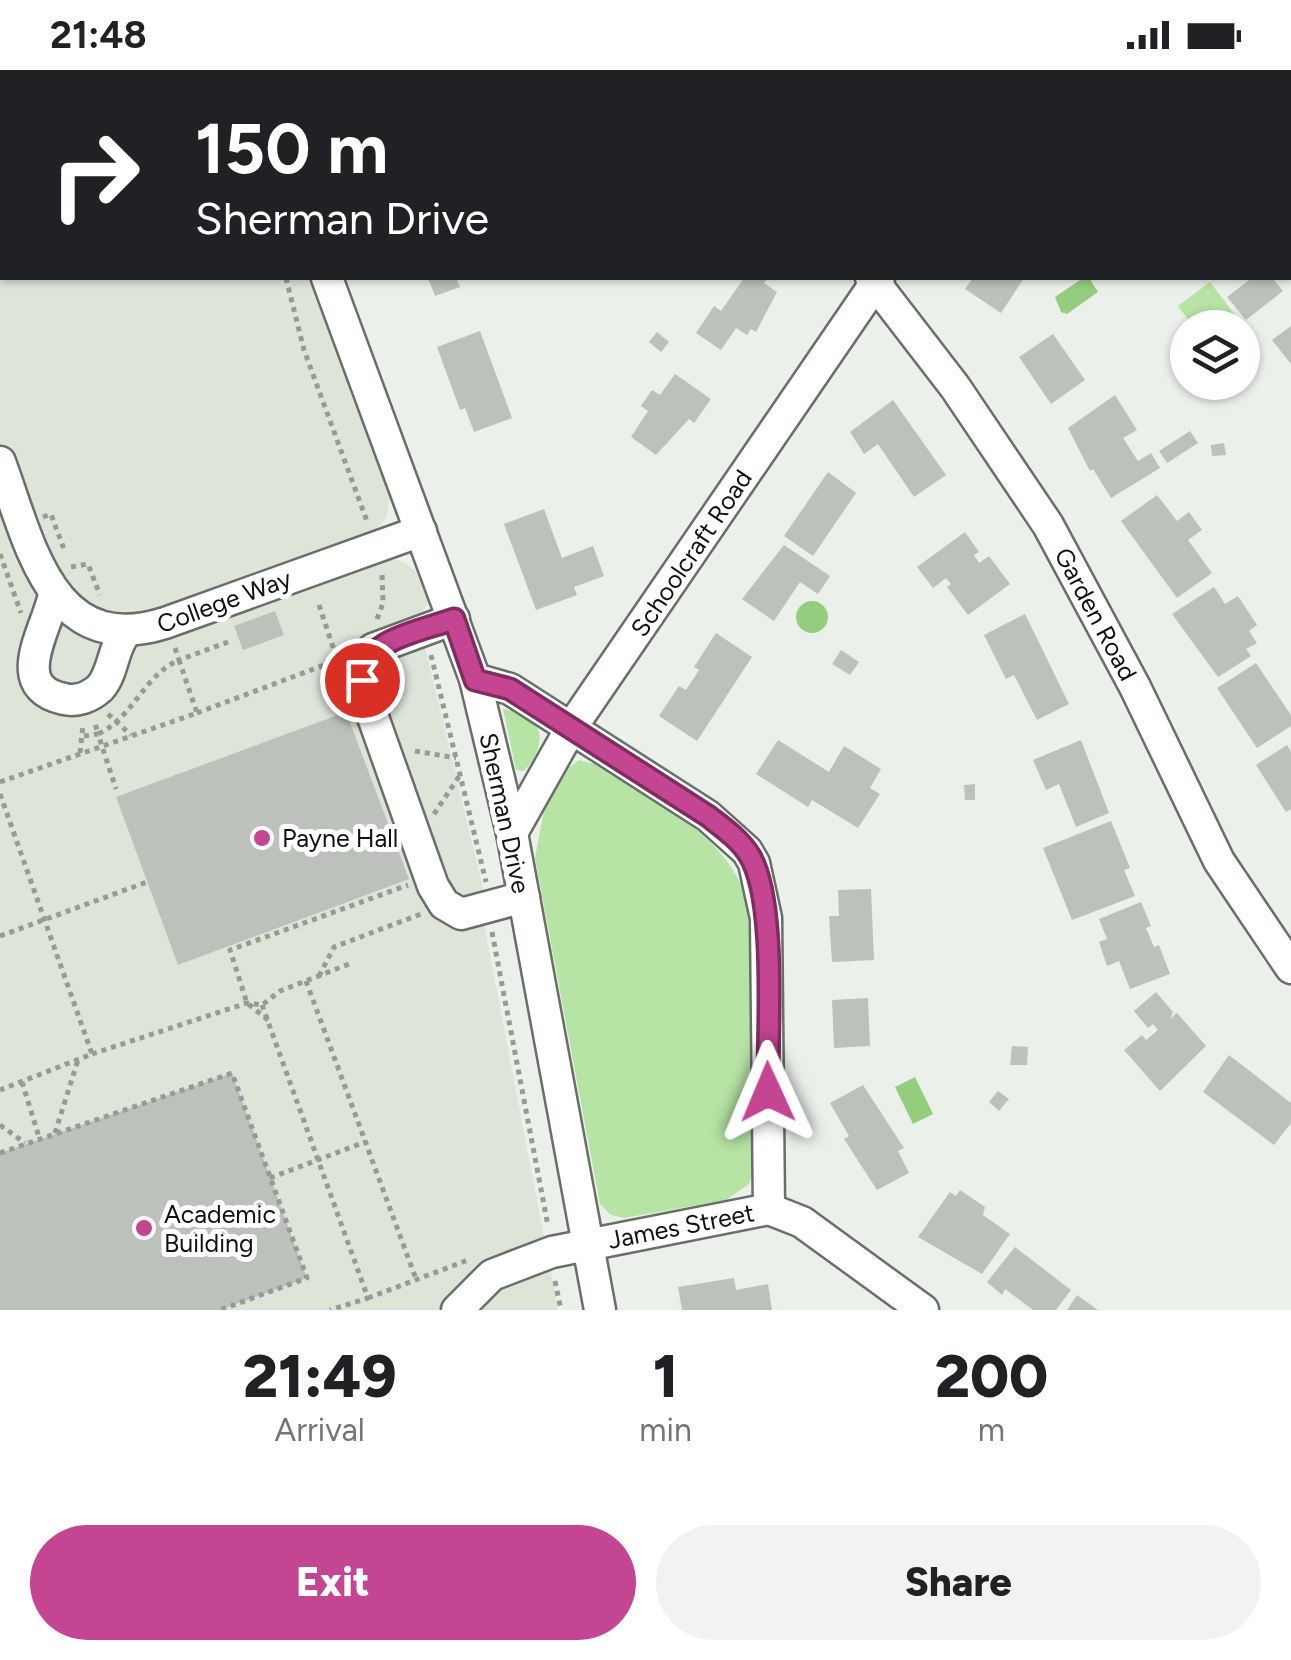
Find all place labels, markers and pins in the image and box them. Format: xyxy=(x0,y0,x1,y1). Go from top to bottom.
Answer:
pin xyxy=(320,638,405,723)
place label: Payne Hall xyxy=(282,823,398,853)
marker: Payne Hall xyxy=(251,827,273,849)
place label: Academic Building xyxy=(164,1199,276,1258)
marker: Academic Building xyxy=(133,1217,155,1239)

